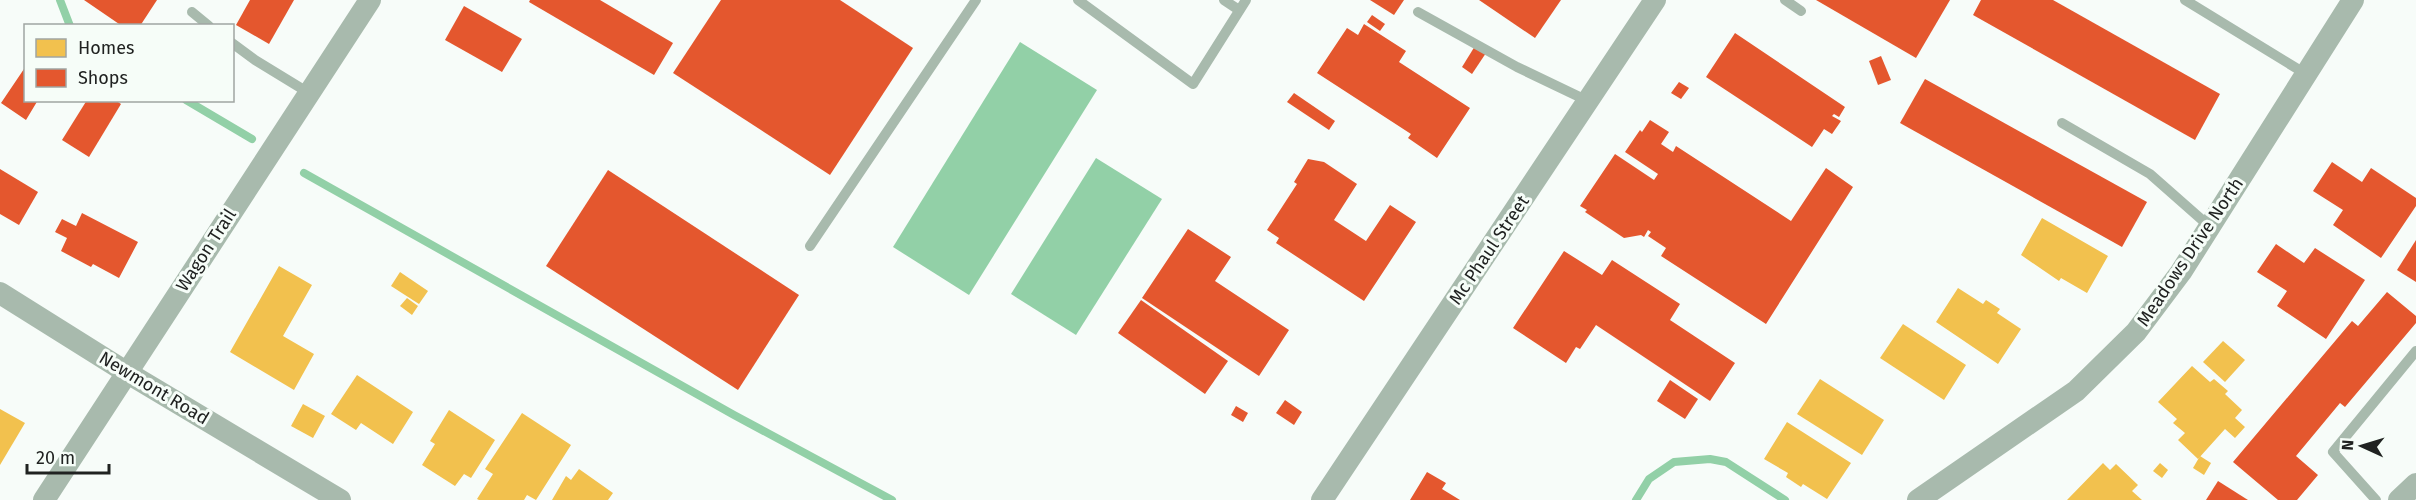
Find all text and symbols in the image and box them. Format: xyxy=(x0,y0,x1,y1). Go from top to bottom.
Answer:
legend xyxy=(24,24,234,102)
text: Homes xyxy=(78,37,134,59)
text: Shops xyxy=(78,67,128,89)
street label: Meadows Drive North xyxy=(2132,173,2248,331)
street label: Mc Phaul Street xyxy=(1444,191,1534,309)
street label: Wagon Trail xyxy=(171,205,241,295)
street label: Newmont Road xyxy=(95,347,213,429)
north arrow xyxy=(2332,416,2392,476)
scale bar xyxy=(27,437,110,475)
text: N xyxy=(2338,439,2357,451)
text: 20 m xyxy=(36,447,75,469)

